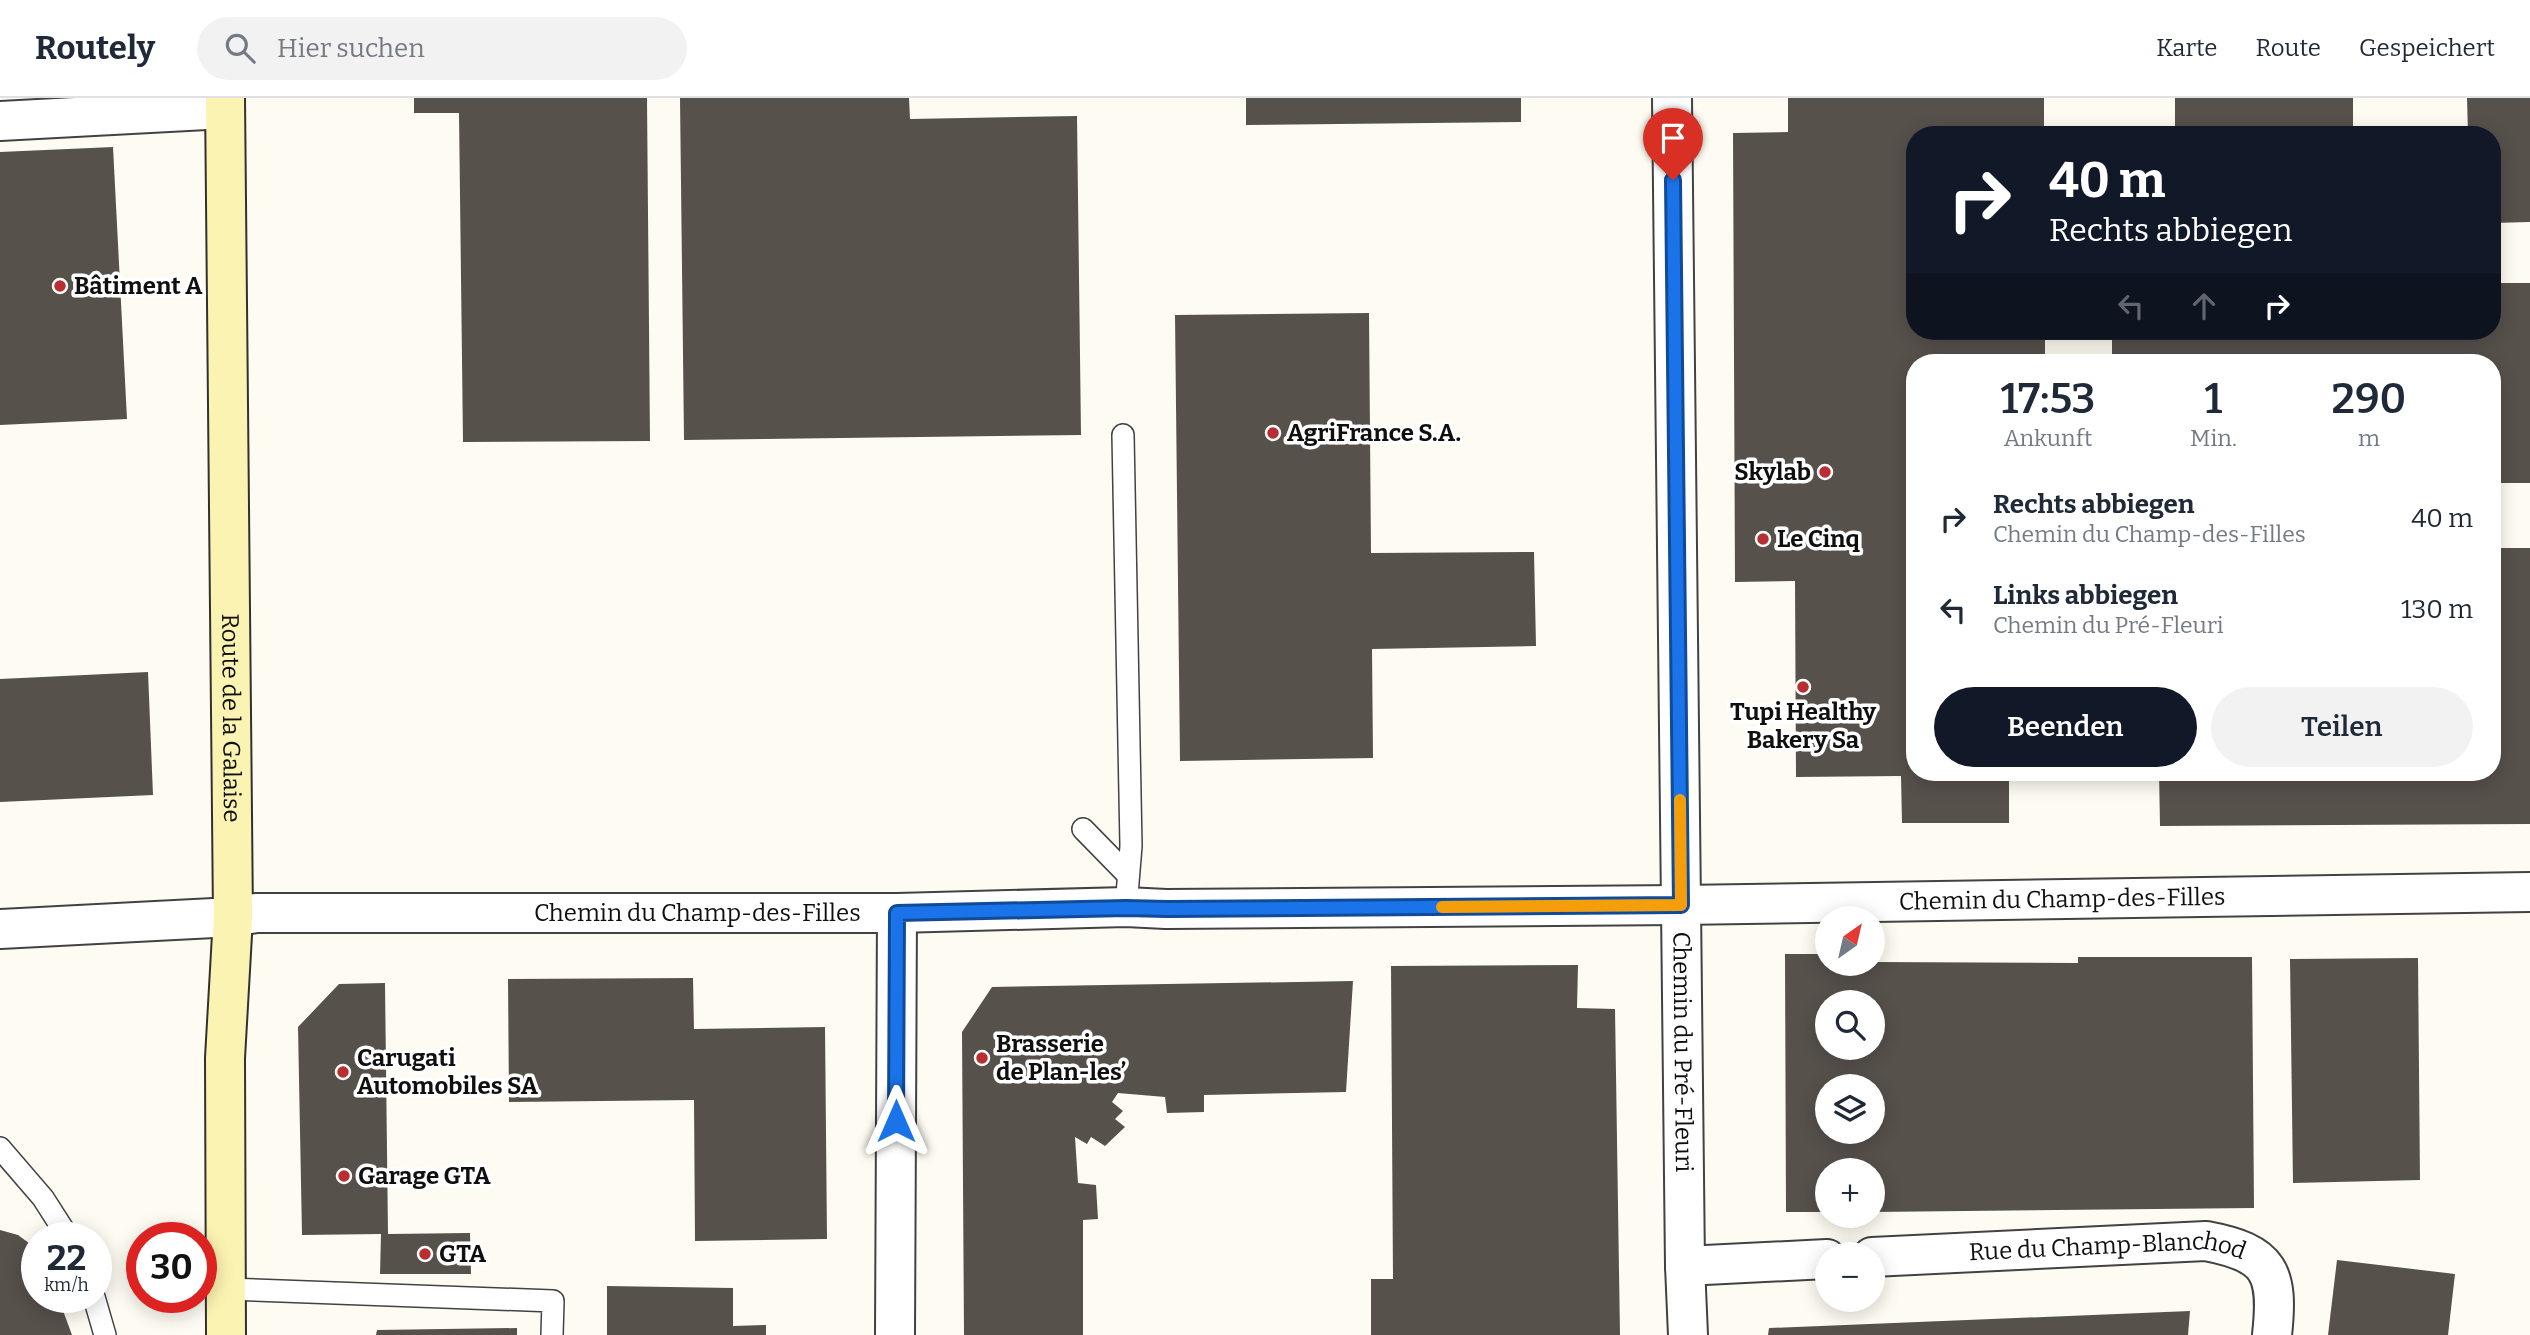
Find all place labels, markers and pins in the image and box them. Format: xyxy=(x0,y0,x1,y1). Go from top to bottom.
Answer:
pin xyxy=(1643,108,1703,180)
place label: Bâtiment A xyxy=(74,272,203,300)
marker: Bâtiment A xyxy=(52,278,68,294)
place label: AgriFrance S.A. xyxy=(1287,419,1461,447)
marker: AgriFrance S.A. xyxy=(1265,425,1281,441)
place label: Skylab xyxy=(1734,458,1811,486)
marker: Skylab xyxy=(1817,464,1833,480)
place label: Le Cinq xyxy=(1777,525,1861,553)
marker: Le Cinq xyxy=(1755,531,1771,547)
marker: Tupi Healthy Bakery Sa xyxy=(1795,679,1811,695)
place label: Tupi Healthy Bakery Sa xyxy=(1730,698,1877,754)
place label: Brasserie de Plan-les’ xyxy=(996,1030,1126,1086)
place label: Carugati Automobiles SA xyxy=(357,1044,539,1100)
marker: Brasserie de Plan-les’ xyxy=(974,1050,990,1066)
marker: Carugati Automobiles SA xyxy=(335,1064,351,1080)
place label: Garage GTA xyxy=(358,1162,491,1190)
marker: Garage GTA xyxy=(336,1168,352,1184)
place label: GTA xyxy=(439,1240,487,1268)
marker: GTA xyxy=(417,1246,433,1262)

